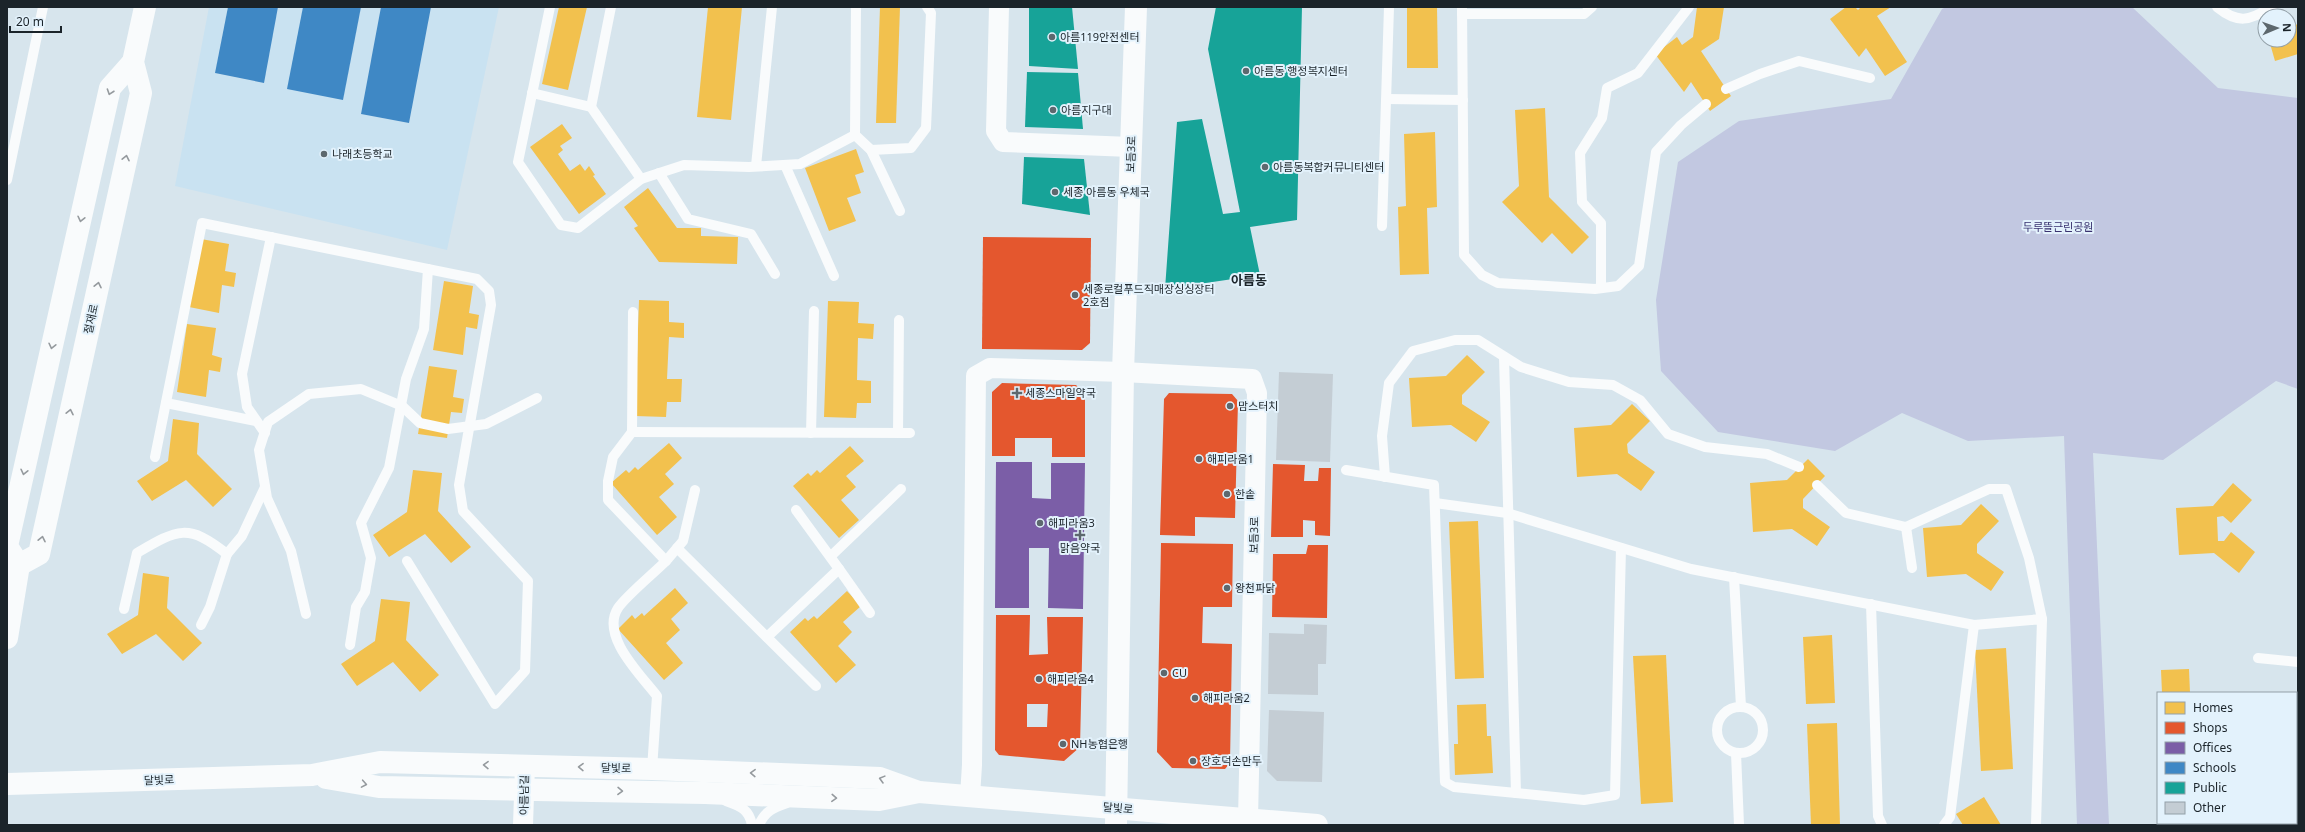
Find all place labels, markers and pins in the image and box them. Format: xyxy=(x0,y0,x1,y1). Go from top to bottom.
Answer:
place label: 아름119안전센터 xyxy=(1060,29,1140,44)
marker: 아름119안전센터 xyxy=(1047,32,1057,42)
place label: 아름동 행정복지센터 xyxy=(1254,63,1348,78)
marker: 아름동 행정복지센터 xyxy=(1241,66,1251,76)
place label: 아름지구대 xyxy=(1061,102,1112,117)
marker: 아름지구대 xyxy=(1048,105,1058,115)
place label: 나래초등학교 xyxy=(332,146,393,161)
marker: 나래초등학교 xyxy=(319,149,329,159)
place label: 아름동복합커뮤니티센터 xyxy=(1273,159,1384,174)
marker: 아름동복합커뮤니티센터 xyxy=(1260,162,1270,172)
place label: 세종 아름동 우체국 xyxy=(1063,184,1150,199)
marker: 세종 아름동 우체국 xyxy=(1050,187,1060,197)
place label: 세종로컬푸드직매장싱싱장터 2호점 xyxy=(1083,281,1215,309)
marker: 세종로컬푸드직매장싱싱장터 2호점 xyxy=(1070,290,1080,300)
place label: 세종스마일약국 xyxy=(1025,385,1096,400)
marker: 세종스마일약국 xyxy=(1012,388,1022,398)
place label: 맘스터치 xyxy=(1238,398,1278,413)
marker: 맘스터치 xyxy=(1225,401,1235,411)
place label: 해피라움1 xyxy=(1207,451,1254,466)
marker: 해피라움1 xyxy=(1194,454,1204,464)
place label: 한솥 xyxy=(1235,486,1255,501)
marker: 한솥 xyxy=(1222,489,1232,499)
place label: 해피라움3 xyxy=(1048,515,1095,530)
marker: 해피라움3 xyxy=(1035,518,1045,528)
marker: 맑음약국 xyxy=(1075,530,1085,540)
place label: 맑음약국 xyxy=(1060,540,1100,555)
place label: 왕천파닭 xyxy=(1235,580,1275,595)
marker: 왕천파닭 xyxy=(1222,583,1232,593)
place label: CU xyxy=(1172,665,1187,680)
marker: CU xyxy=(1159,668,1169,678)
place label: 해피라움4 xyxy=(1047,671,1094,686)
marker: 해피라움4 xyxy=(1034,674,1044,684)
place label: 해피라움2 xyxy=(1203,690,1250,705)
marker: 해피라움2 xyxy=(1190,693,1200,703)
place label: NH농협은행 xyxy=(1071,736,1128,751)
marker: NH농협은행 xyxy=(1058,739,1068,749)
place label: 장호덕손만두 xyxy=(1201,753,1262,768)
marker: 장호덕손만두 xyxy=(1188,756,1198,766)

